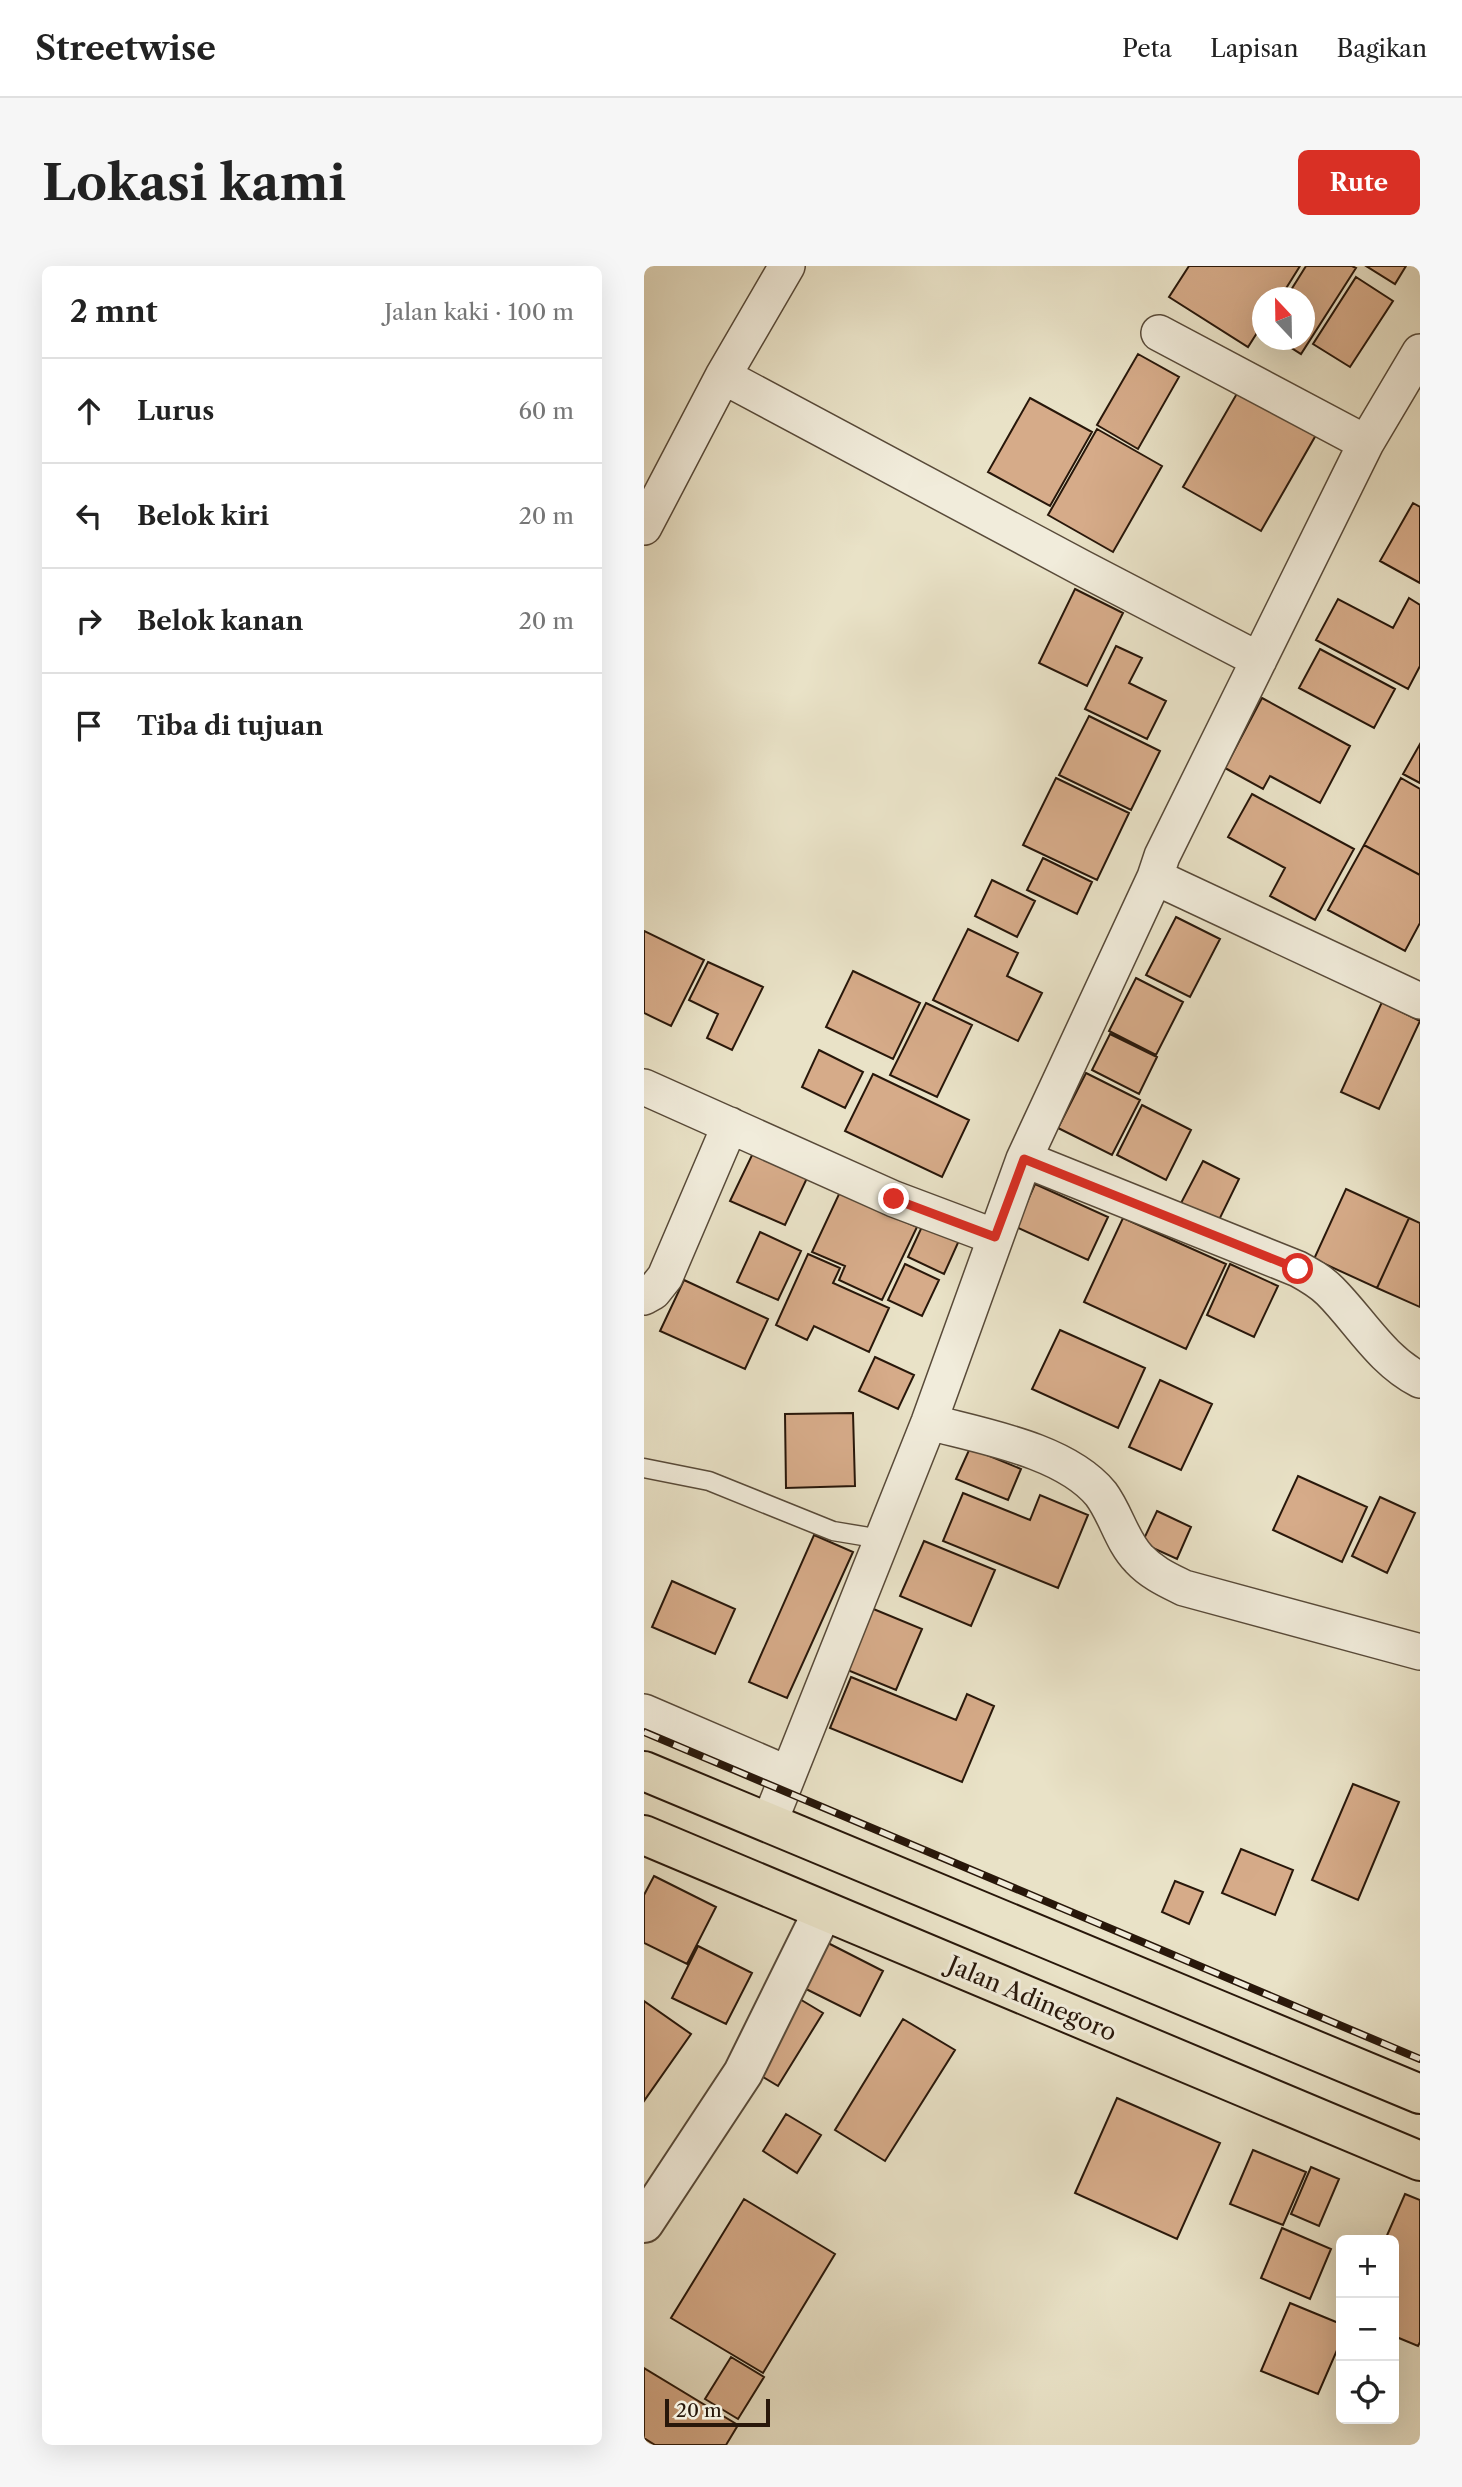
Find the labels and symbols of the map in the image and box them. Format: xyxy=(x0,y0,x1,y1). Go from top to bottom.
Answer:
north arrow xyxy=(1252,287,1315,350)
route end xyxy=(878,1183,909,1214)
route start xyxy=(1282,1253,1313,1284)
street label: Jalan Adinegoro xyxy=(940,1948,1121,2047)
scale bar xyxy=(665,2396,770,2428)

